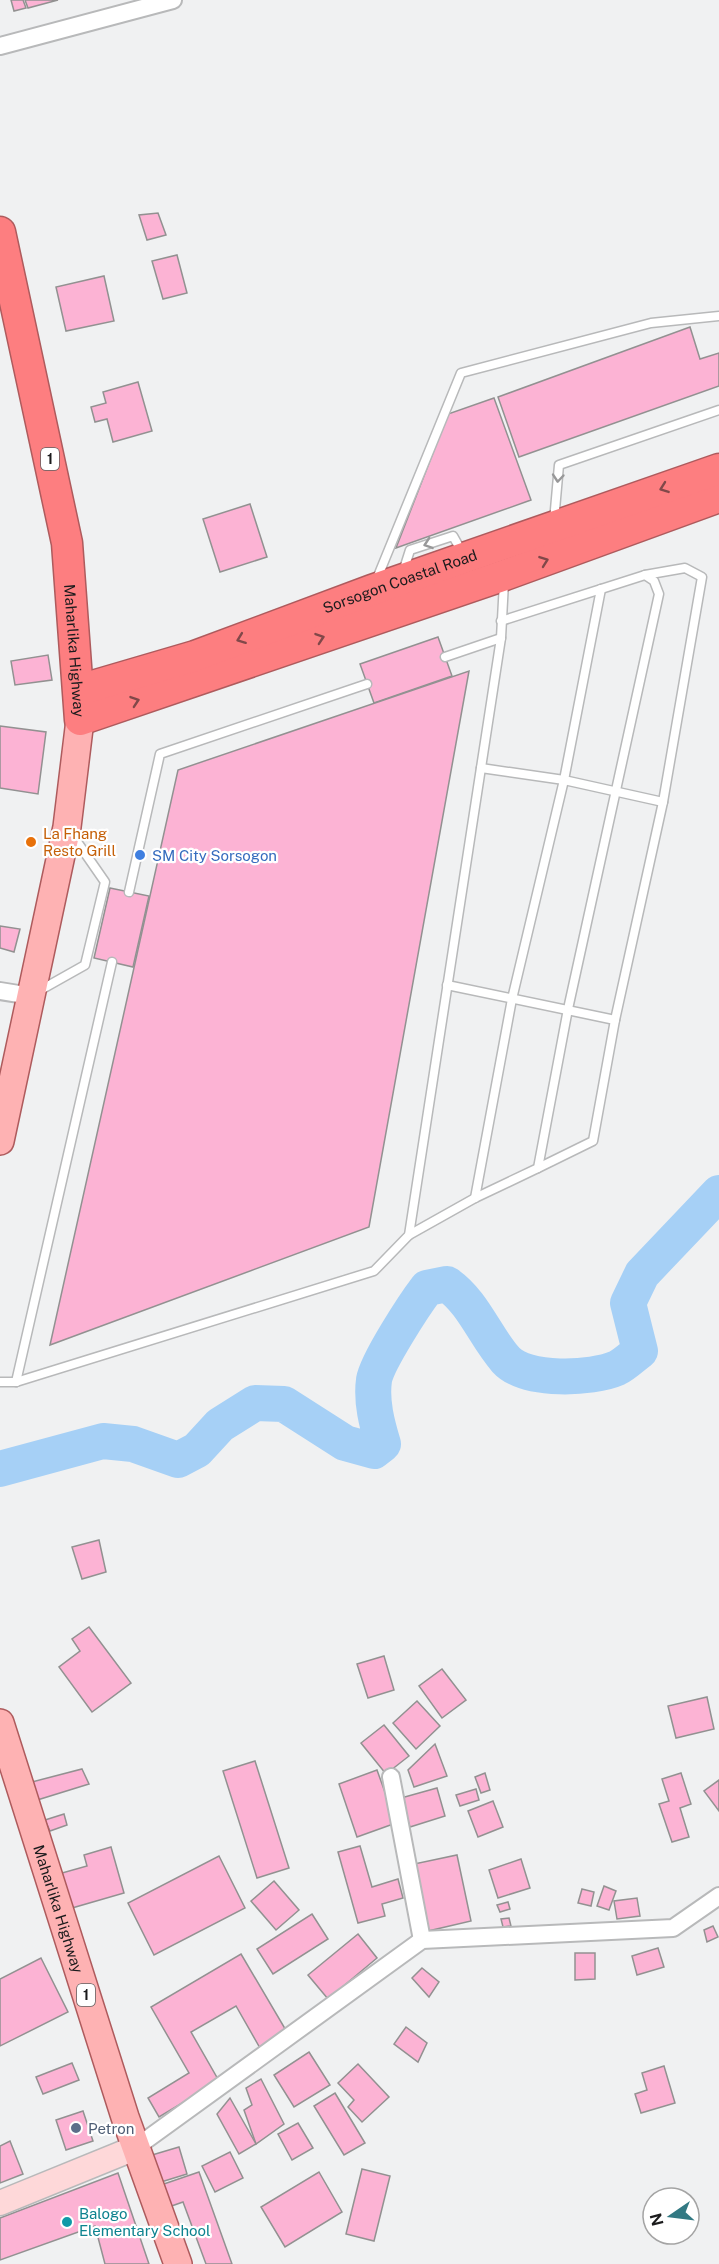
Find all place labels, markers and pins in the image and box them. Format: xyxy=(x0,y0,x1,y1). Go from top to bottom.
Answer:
place label: La Fhang Resto Grill xyxy=(43,825,116,859)
marker: La Fhang Resto Grill xyxy=(24,835,38,849)
place label: SM City Sorsogon xyxy=(152,847,277,864)
marker: SM City Sorsogon xyxy=(133,848,147,862)
place label: Petron xyxy=(88,2120,134,2137)
marker: Petron xyxy=(69,2121,83,2135)
place label: Balogo Elementary School xyxy=(79,2205,211,2239)
marker: Balogo Elementary School xyxy=(60,2215,74,2229)

